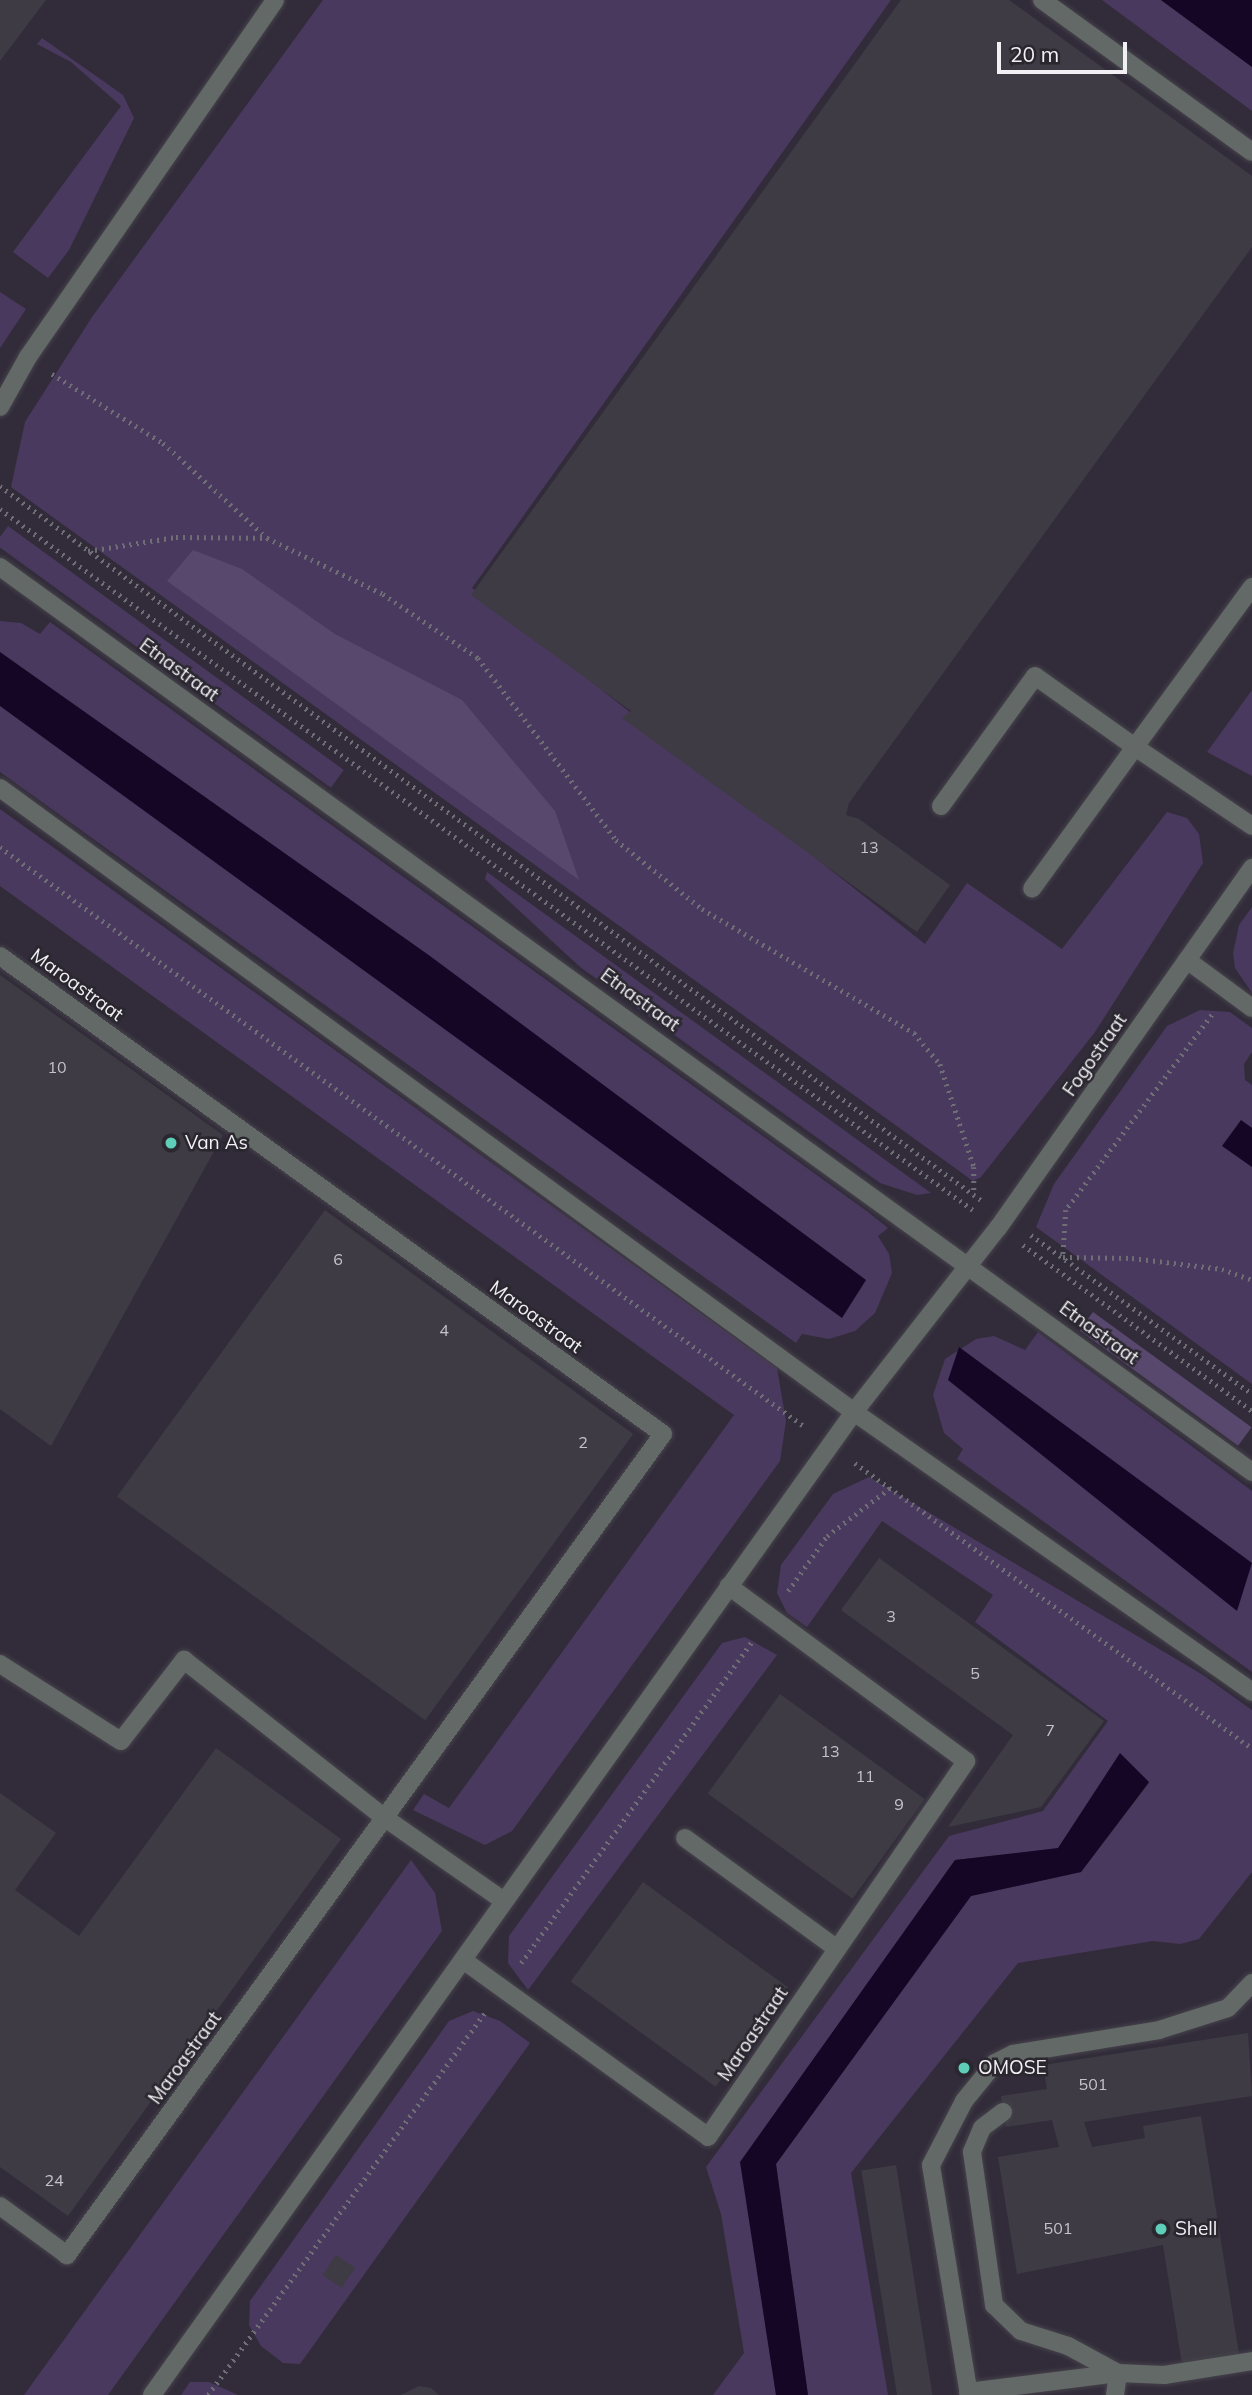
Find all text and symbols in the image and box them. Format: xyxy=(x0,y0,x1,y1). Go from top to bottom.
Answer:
scale bar xyxy=(1000,28,1130,72)
text: 20 m xyxy=(1010,41,1059,67)
street label: Etnastraat xyxy=(135,634,223,706)
house number: 13 xyxy=(859,837,879,857)
street label: Maroastraat xyxy=(26,944,128,1026)
street label: Etnastraat xyxy=(596,964,684,1036)
street label: Fogostraat xyxy=(1058,1009,1132,1101)
house number: 10 xyxy=(47,1057,67,1077)
place label: Van As xyxy=(185,1132,248,1154)
marker: Van As xyxy=(163,1135,179,1151)
house number: 6 xyxy=(333,1249,343,1269)
street label: Maroastraat xyxy=(485,1276,587,1358)
street label: Etnastraat xyxy=(1055,1297,1143,1369)
house number: 4 xyxy=(439,1320,449,1340)
house number: 2 xyxy=(578,1432,588,1452)
house number: 3 xyxy=(886,1606,896,1626)
house number: 5 xyxy=(970,1663,980,1683)
house number: 7 xyxy=(1045,1720,1055,1740)
house number: 13 xyxy=(820,1741,840,1761)
house number: 11 xyxy=(855,1766,875,1786)
house number: 9 xyxy=(894,1794,904,1814)
street label: Maroastraat xyxy=(713,1982,793,2086)
street label: Maroastraat xyxy=(144,2007,226,2109)
place label: OMOSE xyxy=(978,2057,1047,2079)
marker: OMOSE xyxy=(956,2060,972,2076)
house number: 501 xyxy=(1079,2074,1107,2094)
house number: 24 xyxy=(44,2170,64,2190)
house number: 501 xyxy=(1044,2218,1072,2238)
place label: Shell xyxy=(1175,2218,1217,2240)
marker: Shell xyxy=(1153,2221,1169,2237)

